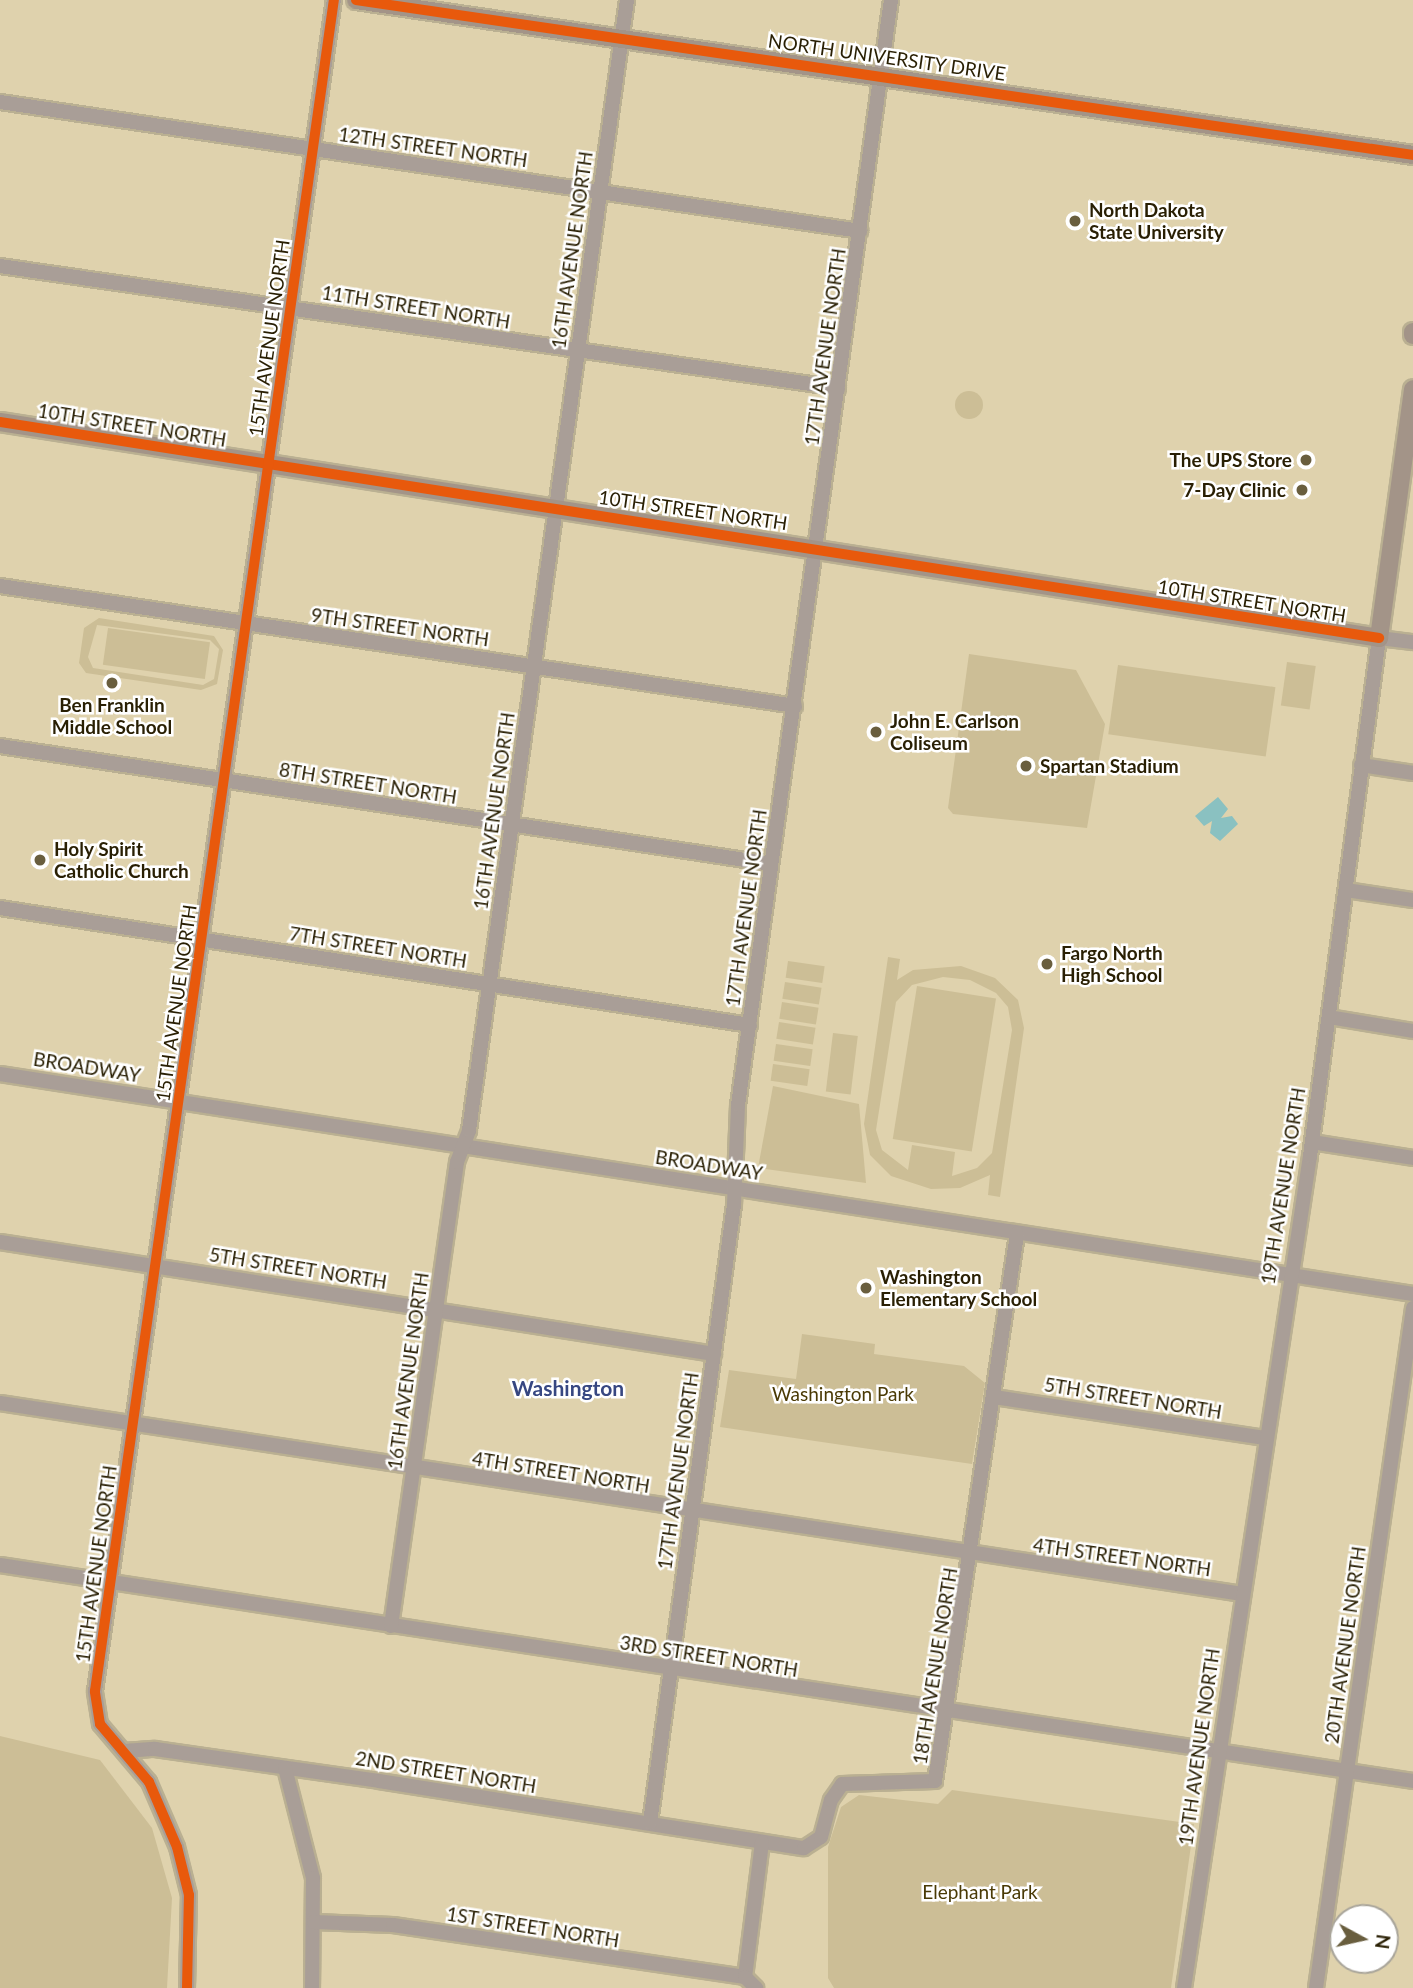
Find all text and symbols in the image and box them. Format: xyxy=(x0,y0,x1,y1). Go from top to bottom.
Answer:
street label: NORTH UNIVERSITY DRIVE xyxy=(766,29,1008,85)
street label: 12TH STREET NORTH xyxy=(337,122,529,172)
street label: 16TH AVENUE NORTH xyxy=(547,150,597,350)
place label: North Dakota State University xyxy=(1089,199,1224,243)
marker: North Dakota State University xyxy=(1067,213,1083,229)
street label: 15TH AVENUE NORTH xyxy=(244,238,294,438)
street label: 17TH AVENUE NORTH xyxy=(800,247,850,447)
street label: 11TH STREET NORTH xyxy=(320,281,512,333)
street label: 10TH STREET NORTH xyxy=(36,399,228,451)
place label: The UPS Store xyxy=(1170,449,1292,471)
marker: The UPS Store xyxy=(1298,452,1314,468)
place label: 7-Day Clinic xyxy=(1183,479,1286,501)
marker: 7-Day Clinic xyxy=(1292,480,1312,500)
street label: 10TH STREET NORTH xyxy=(597,485,789,535)
street label: 10TH STREET NORTH xyxy=(1156,575,1348,627)
street label: 9TH STREET NORTH xyxy=(309,603,491,651)
marker: Ben Franklin Middle School xyxy=(104,675,120,691)
place label: Ben Franklin Middle School xyxy=(52,694,172,738)
place label: John E. Carlson Coliseum xyxy=(890,710,1019,754)
street label: 16TH AVENUE NORTH xyxy=(469,711,519,911)
marker: John E. Carlson Coliseum xyxy=(868,724,884,740)
place label: Spartan Stadium xyxy=(1040,755,1179,777)
street label: 8TH STREET NORTH xyxy=(277,758,459,808)
marker: Spartan Stadium xyxy=(1018,758,1034,774)
street label: 17TH AVENUE NORTH xyxy=(721,808,771,1008)
place label: Holy Spirit Catholic Church xyxy=(54,838,189,882)
marker: Holy Spirit Catholic Church xyxy=(32,852,48,868)
street label: 15TH AVENUE NORTH xyxy=(151,903,201,1103)
street label: 7TH STREET NORTH xyxy=(287,922,469,972)
place label: Fargo North High School xyxy=(1061,942,1163,986)
marker: Fargo North High School xyxy=(1039,956,1055,972)
street label: BROADWAY xyxy=(32,1047,142,1087)
street label: 19TH AVENUE NORTH xyxy=(1256,1086,1310,1286)
street label: BROADWAY xyxy=(654,1145,764,1185)
street label: 5TH STREET NORTH xyxy=(207,1243,389,1293)
place label: Washington Elementary School xyxy=(880,1266,1038,1310)
street label: 16TH AVENUE NORTH xyxy=(383,1271,433,1471)
marker: Washington Elementary School xyxy=(858,1280,874,1296)
street label: 17TH AVENUE NORTH xyxy=(653,1371,703,1571)
street label: 5TH STREET NORTH xyxy=(1042,1373,1224,1423)
district label: Washington xyxy=(512,1375,624,1401)
park label: Washington Park xyxy=(772,1383,914,1405)
street label: 4TH STREET NORTH xyxy=(470,1447,652,1497)
street label: 15TH AVENUE NORTH xyxy=(71,1464,121,1664)
street label: 4TH STREET NORTH xyxy=(1031,1533,1213,1581)
street label: 20TH AVENUE NORTH xyxy=(1320,1545,1370,1745)
street label: 18TH AVENUE NORTH xyxy=(908,1566,962,1766)
street label: 3RD STREET NORTH xyxy=(618,1631,800,1681)
street label: 19TH AVENUE NORTH xyxy=(1174,1647,1224,1847)
street label: 2ND STREET NORTH xyxy=(354,1746,538,1798)
park label: Elephant Park xyxy=(922,1881,1038,1903)
street label: 1ST STREET NORTH xyxy=(444,1902,622,1952)
north arrow xyxy=(1329,1904,1399,1974)
text: N xyxy=(1371,1933,1396,1951)

